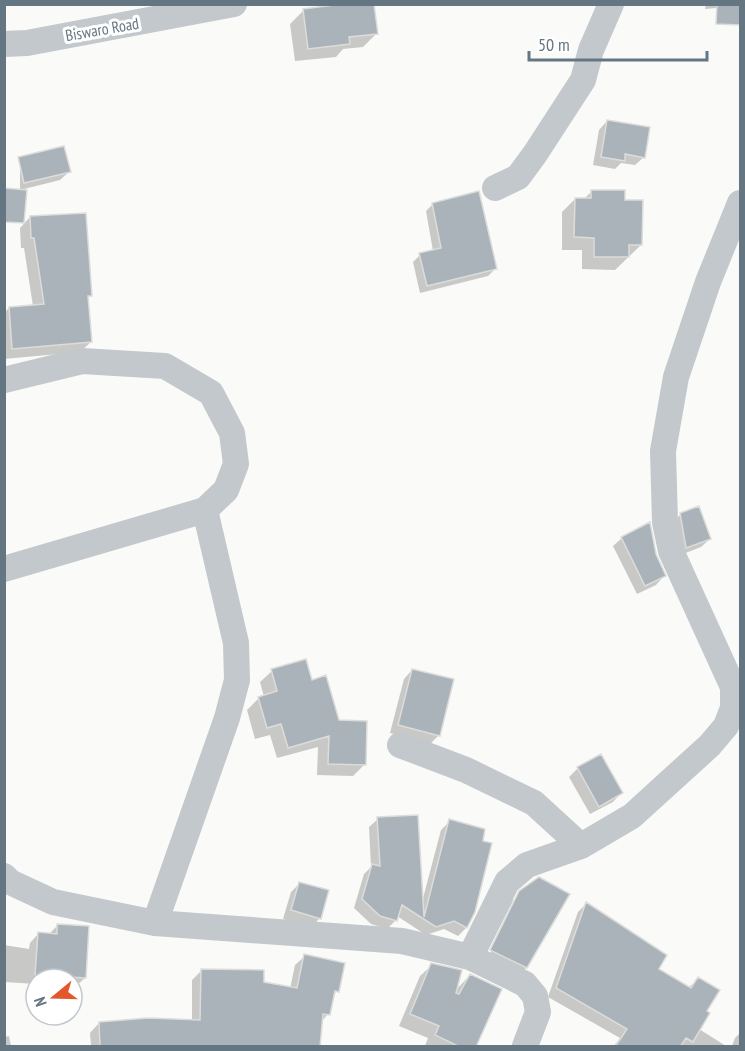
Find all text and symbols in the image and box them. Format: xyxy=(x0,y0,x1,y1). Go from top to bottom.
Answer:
street label: Biswaro Road xyxy=(64,13,140,45)
scale bar xyxy=(529,24,708,62)
text: 50 m xyxy=(538,33,570,56)
north arrow xyxy=(24,967,84,1027)
text: N xyxy=(29,995,51,1009)

